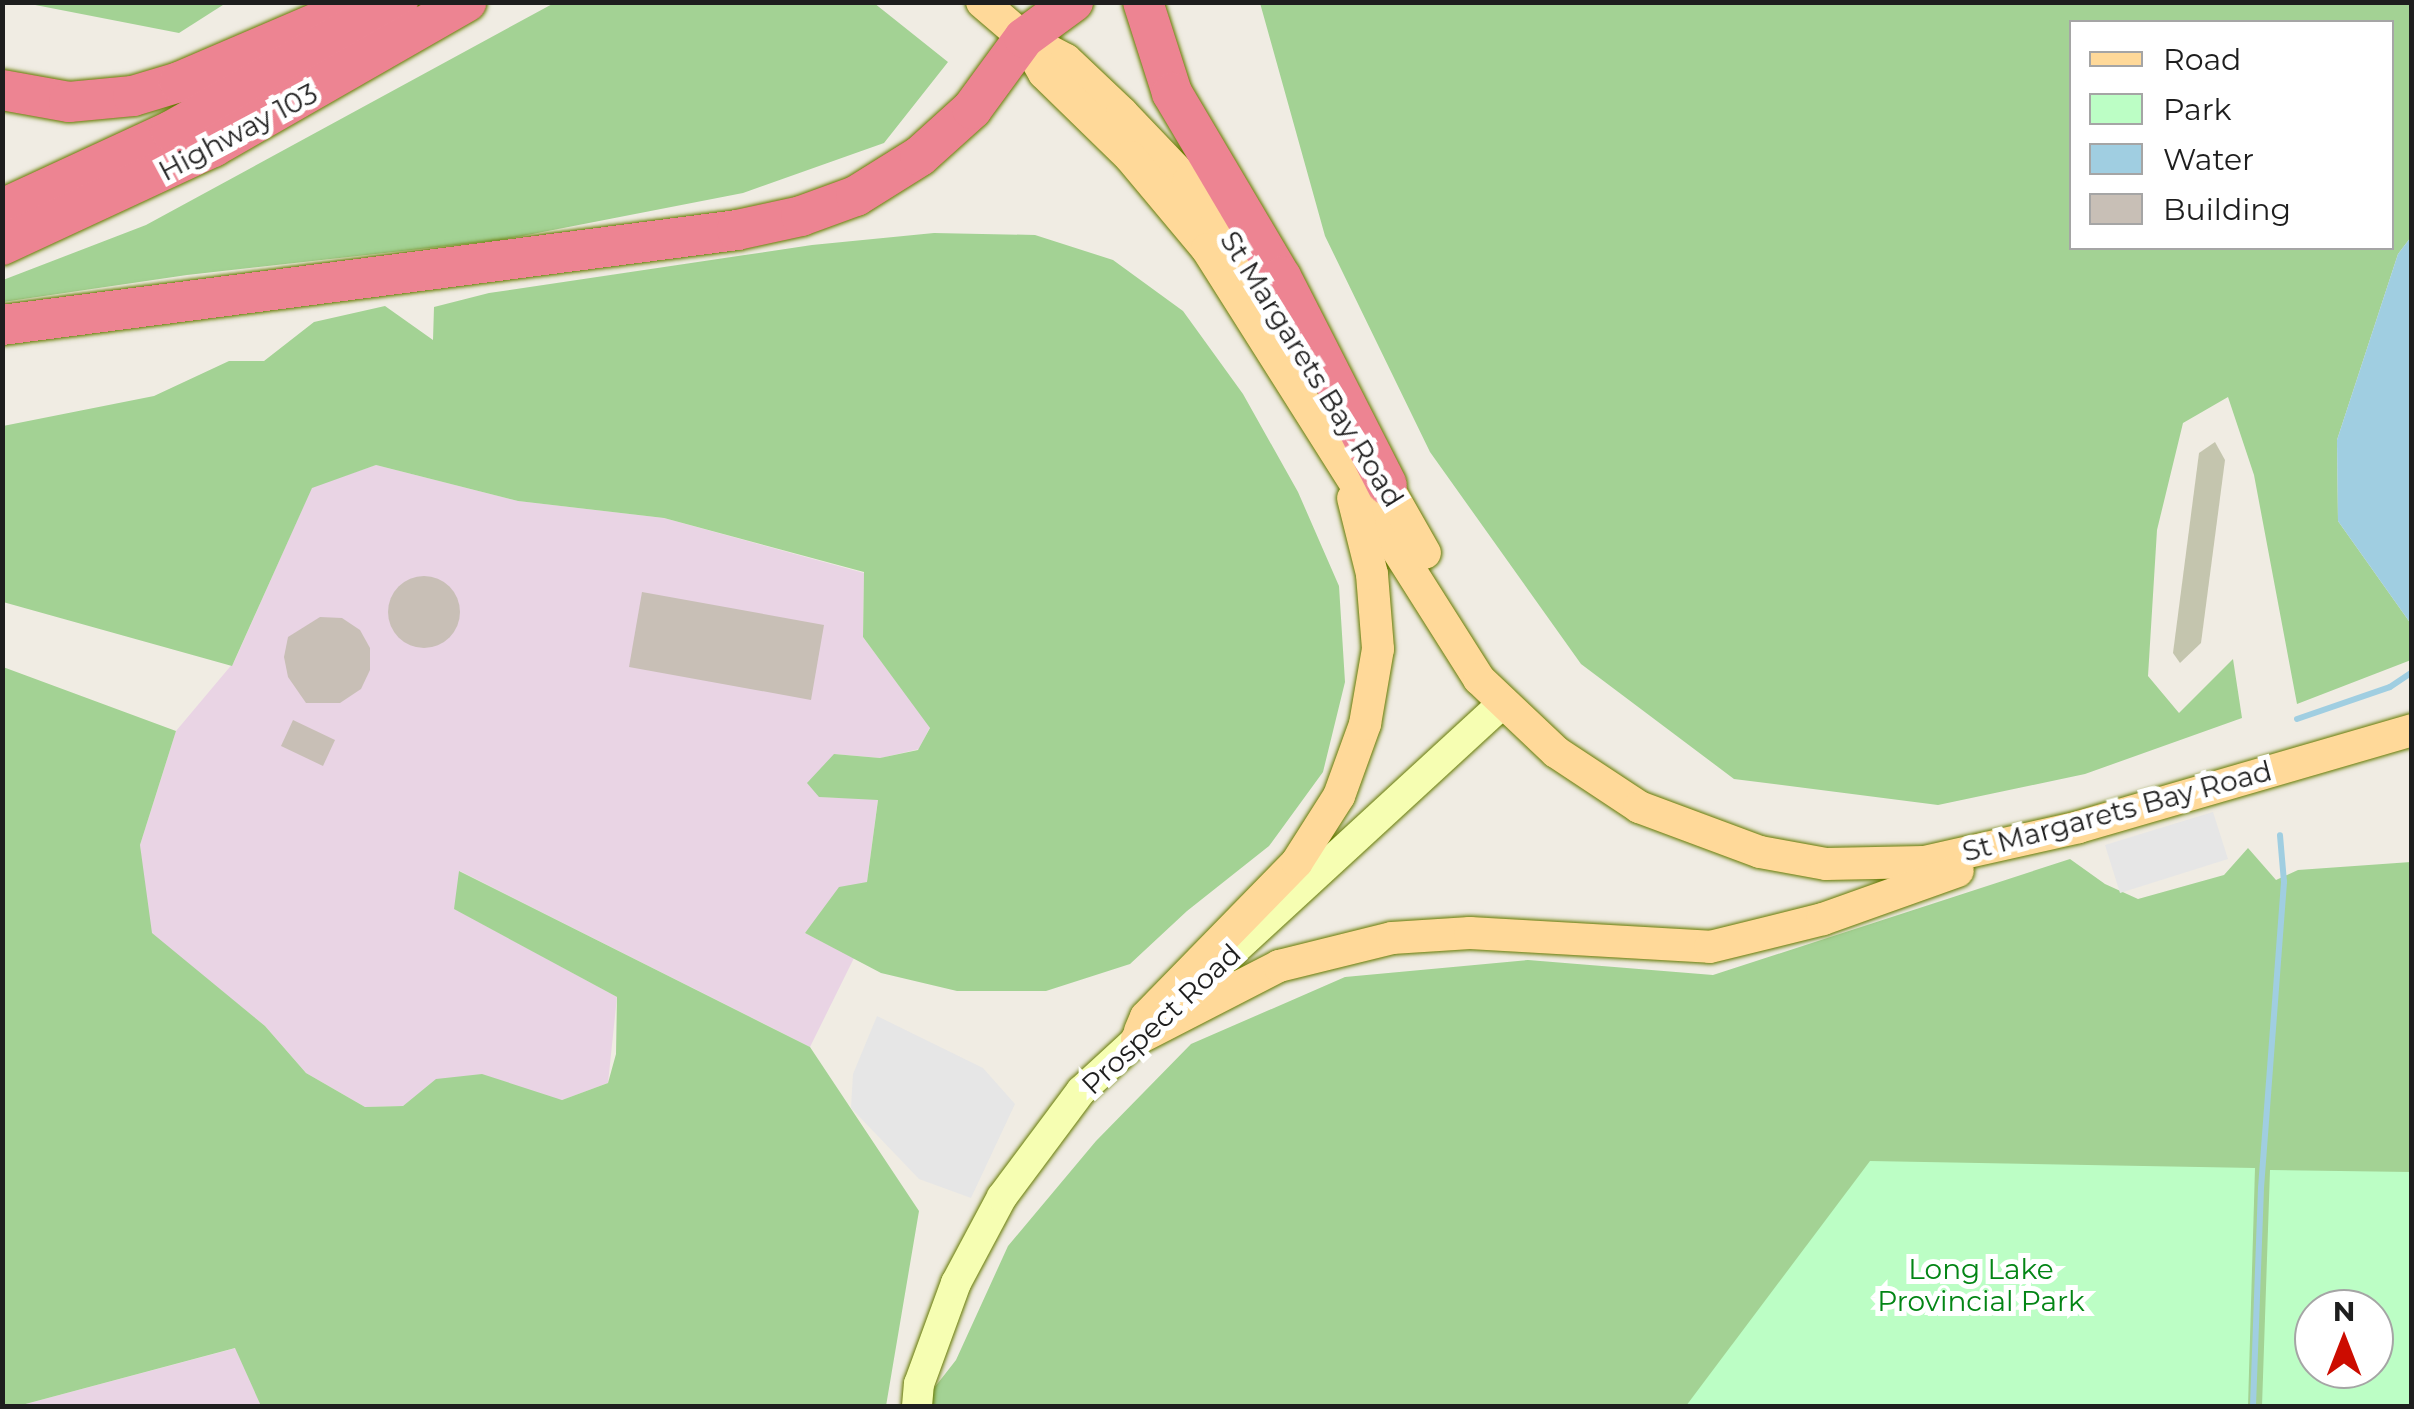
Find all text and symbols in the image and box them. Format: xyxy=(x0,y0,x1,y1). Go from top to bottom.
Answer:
legend xyxy=(2069,20,2394,250)
text: Road xyxy=(2163,41,2241,78)
street label: Highway 103 xyxy=(153,76,323,188)
text: Park xyxy=(2163,91,2232,128)
text: Water xyxy=(2163,141,2254,178)
text: Building xyxy=(2163,191,2291,228)
street label: St Margarets Bay Road xyxy=(1213,225,1411,513)
street label: St Margarets Bay Road xyxy=(1959,754,2275,868)
street label: Prospect Road xyxy=(1074,937,1248,1101)
park label: Long Lake Provincial Park xyxy=(1877,1252,2085,1318)
north arrow xyxy=(2294,1289,2394,1389)
text: N xyxy=(2333,1294,2355,1328)

